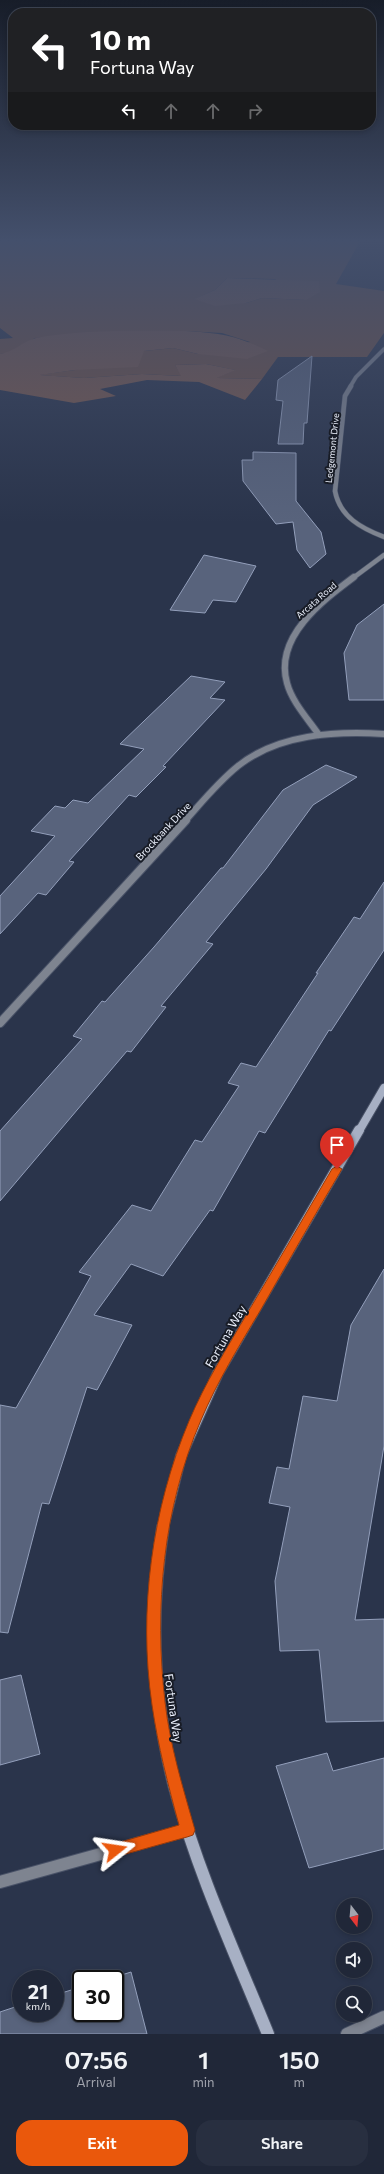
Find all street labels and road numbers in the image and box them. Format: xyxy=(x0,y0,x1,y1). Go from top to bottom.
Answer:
street label: Ledgemont Drive xyxy=(323,412,341,483)
street label: Arcata Road xyxy=(294,579,338,621)
street label: Brockbank Drive xyxy=(133,799,193,863)
street label: Fortuna Way xyxy=(202,1302,248,1370)
street label: Fortuna Way xyxy=(162,1673,186,1743)

